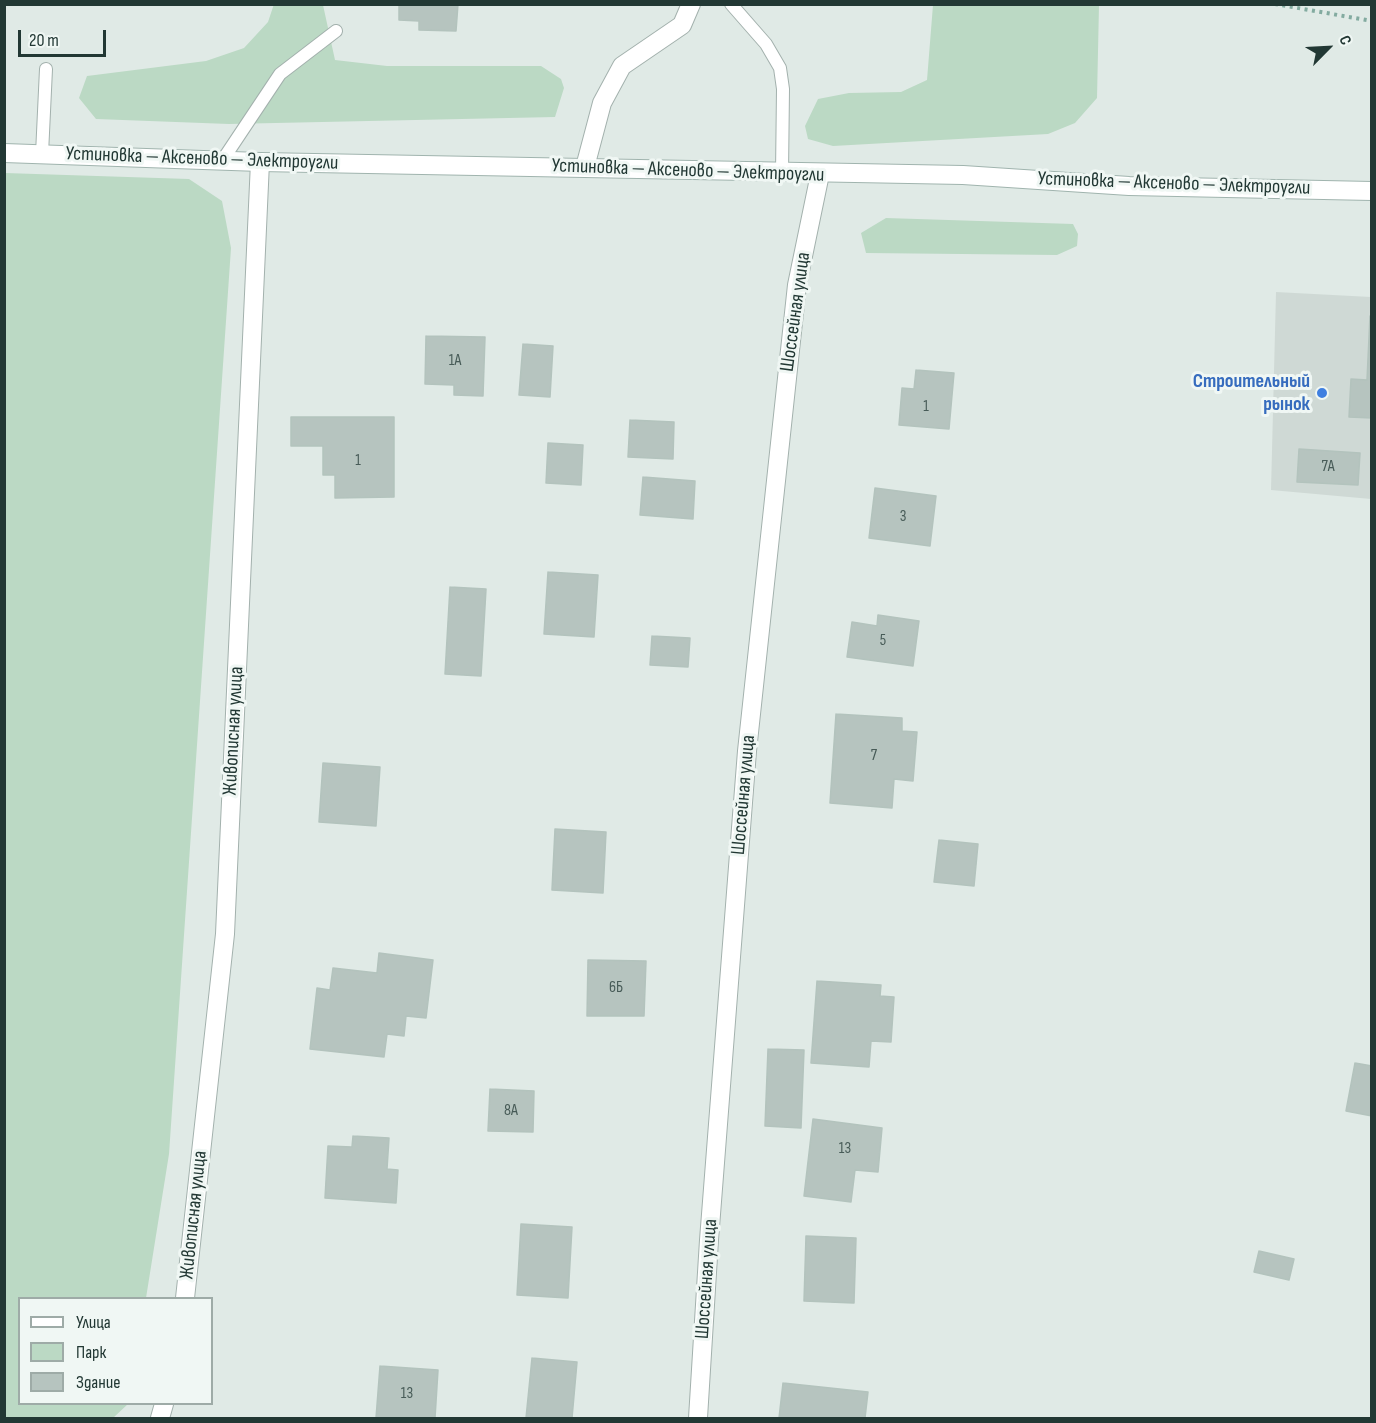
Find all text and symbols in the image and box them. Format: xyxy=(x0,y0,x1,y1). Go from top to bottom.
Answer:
scale bar xyxy=(21,18,110,56)
north arrow xyxy=(1298,18,1358,78)
text: 20 m xyxy=(29,30,59,51)
text: С xyxy=(1335,33,1355,48)
street label: Устиновка — Аксеново — Электроугли xyxy=(65,142,339,176)
street label: Устиновка — Аксеново — Электроугли xyxy=(551,154,825,188)
street label: Устиновка — Аксеново — Электроугли xyxy=(1037,167,1311,201)
street label: Шоссейная улица xyxy=(776,251,816,373)
house number: 1А xyxy=(449,351,461,371)
place label: Строительный рынок xyxy=(1193,370,1310,417)
marker: Строительный рынок xyxy=(1315,386,1329,400)
house number: 1 xyxy=(923,397,929,417)
house number: 1 xyxy=(355,451,361,471)
house number: 7А xyxy=(1322,457,1334,477)
house number: 3 xyxy=(900,507,906,527)
house number: 5 xyxy=(880,631,886,651)
street label: Живописная улица xyxy=(219,666,249,796)
street label: Шоссейная улица xyxy=(727,734,761,856)
house number: 7 xyxy=(871,746,877,766)
house number: 6Б xyxy=(609,978,623,998)
house number: 8А xyxy=(504,1101,518,1121)
house number: 13 xyxy=(839,1139,851,1159)
street label: Живописная улица xyxy=(175,1150,213,1280)
street label: Шоссейная улица xyxy=(691,1218,723,1340)
legend xyxy=(18,1297,213,1405)
text: Улица xyxy=(76,1312,111,1333)
text: Парк xyxy=(76,1342,106,1363)
text: Здание xyxy=(76,1372,121,1393)
house number: 13 xyxy=(401,1384,413,1404)

